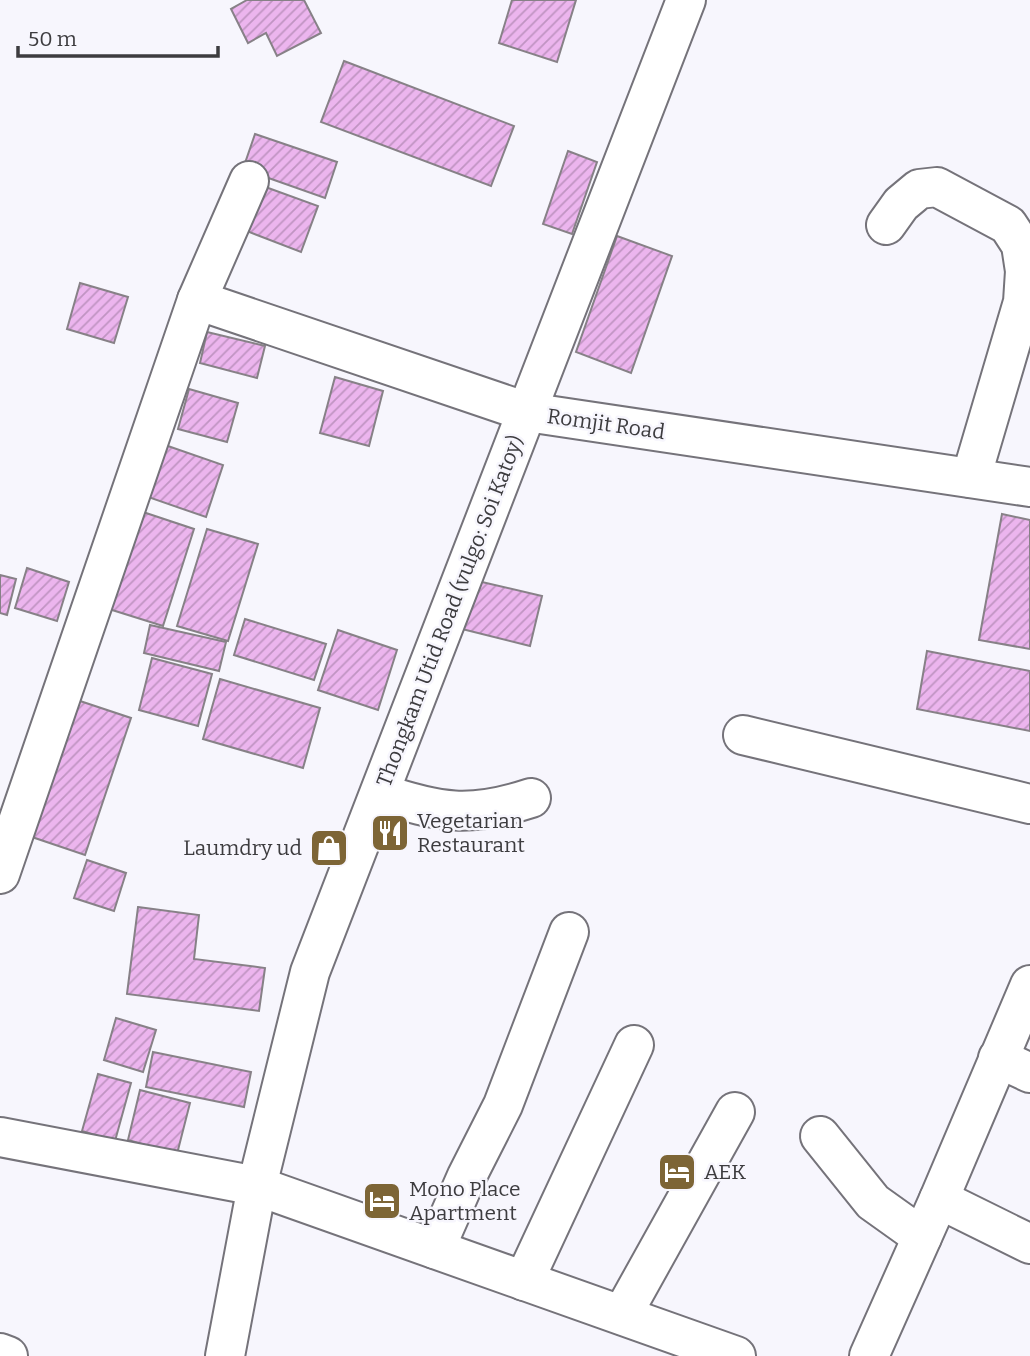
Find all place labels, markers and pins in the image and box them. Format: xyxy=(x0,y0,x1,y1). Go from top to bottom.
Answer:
place label: Vegetarian Restaurant xyxy=(417,808,525,858)
restaurant icon: Vegetarian Restaurant xyxy=(369,812,411,854)
shop icon: Laumdry ud xyxy=(308,827,350,869)
place label: Laumdry ud xyxy=(183,835,302,861)
hotel icon: AEK xyxy=(656,1151,698,1193)
place label: AEK xyxy=(704,1159,746,1185)
place label: Mono Place Apartment xyxy=(409,1176,520,1226)
hotel icon: Mono Place Apartment xyxy=(361,1180,403,1222)

